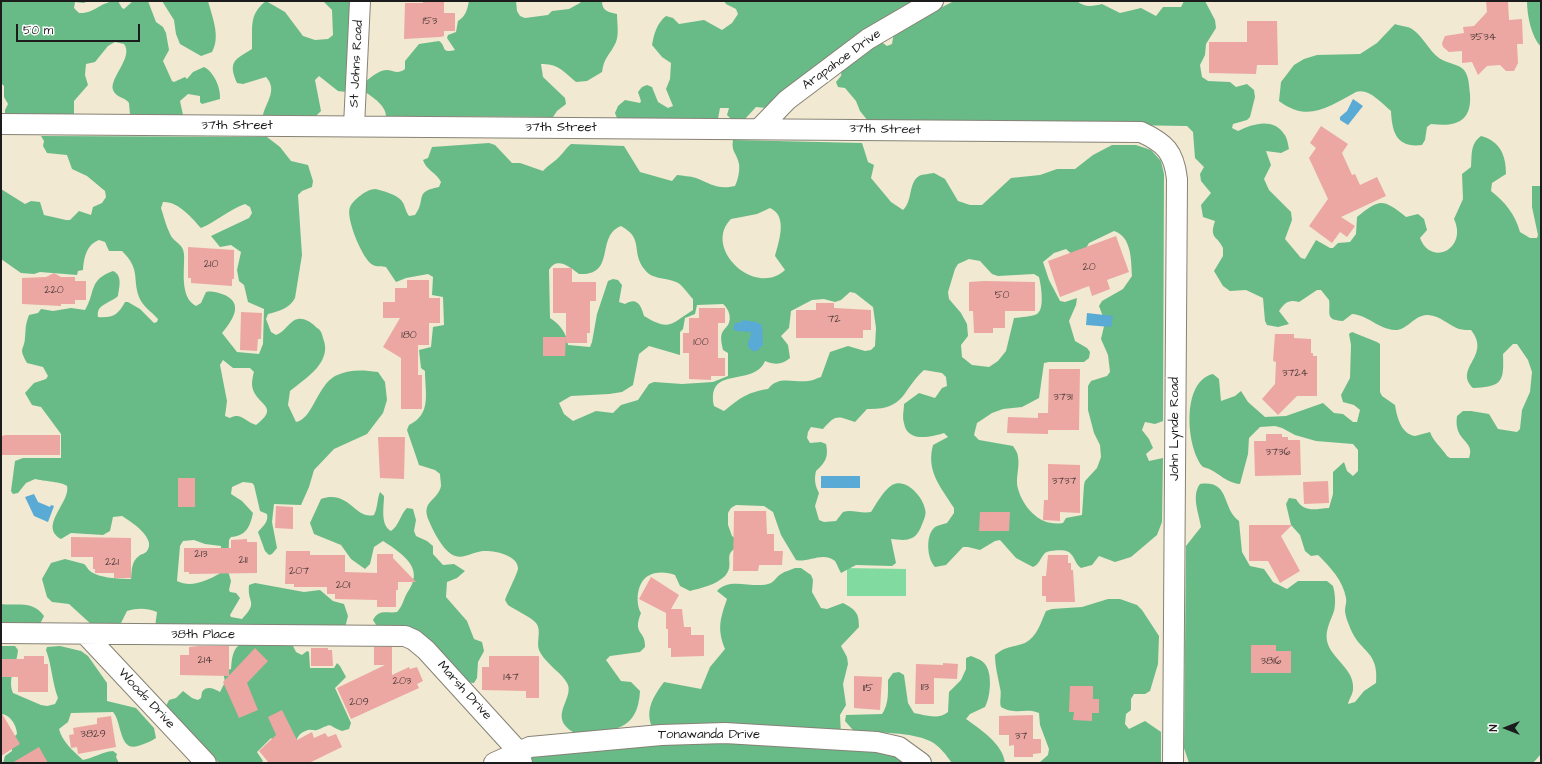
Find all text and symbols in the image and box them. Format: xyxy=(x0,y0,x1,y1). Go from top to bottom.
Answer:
house number: 153 xyxy=(423,15,437,29)
scale bar xyxy=(18,16,142,42)
street label: St Johns Road xyxy=(347,20,367,108)
text: 50 m xyxy=(23,22,53,39)
street label: Arapahoe Drive xyxy=(800,26,884,94)
house number: 3534 xyxy=(1470,31,1496,45)
street label: 37th Street xyxy=(201,118,273,134)
street label: 37th Street xyxy=(525,120,597,136)
street label: 37th Street xyxy=(849,122,921,138)
house number: 210 xyxy=(204,258,218,272)
house number: 20 xyxy=(1082,261,1096,275)
house number: 220 xyxy=(44,284,64,298)
house number: 50 xyxy=(995,289,1009,303)
house number: 72 xyxy=(827,313,841,327)
house number: 180 xyxy=(401,329,417,343)
house number: 100 xyxy=(693,336,709,350)
house number: 3724 xyxy=(1282,367,1308,381)
street label: John Lynde Road xyxy=(1167,377,1183,481)
house number: 3731 xyxy=(1053,391,1073,405)
house number: 3736 xyxy=(1266,446,1290,460)
house number: 3737 xyxy=(1052,475,1076,489)
house number: 213 xyxy=(194,548,208,562)
house number: 211 xyxy=(238,554,248,568)
house number: 221 xyxy=(105,556,119,570)
house number: 207 xyxy=(289,565,309,579)
house number: 201 xyxy=(336,579,350,593)
street label: 38th Place xyxy=(171,627,235,643)
house number: 214 xyxy=(197,654,213,668)
house number: 3816 xyxy=(1260,655,1282,669)
street label: Marsh Drive xyxy=(433,658,495,724)
street label: Woods Drive xyxy=(114,666,178,732)
house number: 147 xyxy=(503,671,519,685)
house number: 203 xyxy=(393,675,411,689)
house number: 113 xyxy=(921,681,929,695)
house number: 115 xyxy=(863,682,873,696)
house number: 209 xyxy=(349,696,369,710)
north arrow xyxy=(1486,708,1526,748)
text: N xyxy=(1486,725,1501,731)
street label: Tonawanda Drive xyxy=(658,727,760,743)
house number: 3829 xyxy=(80,728,106,742)
house number: 37 xyxy=(1015,730,1027,744)

